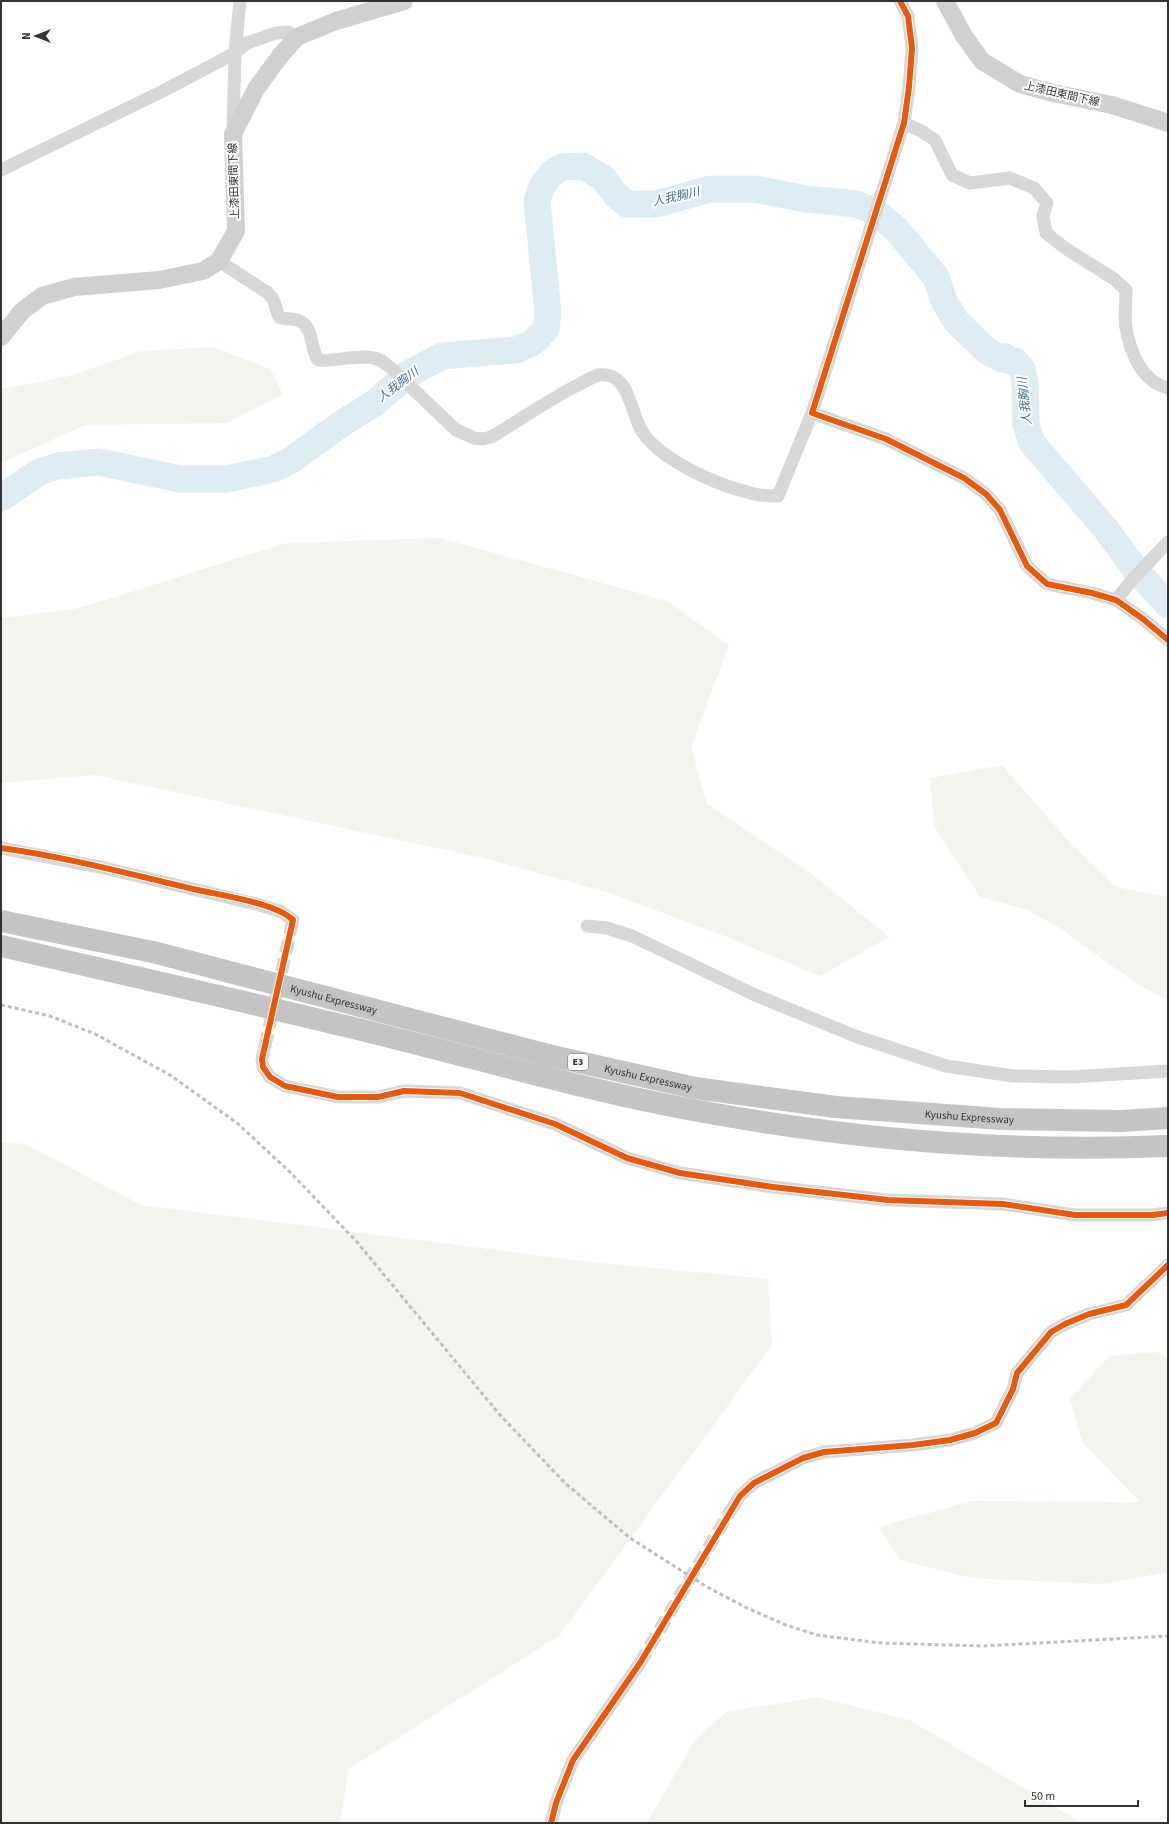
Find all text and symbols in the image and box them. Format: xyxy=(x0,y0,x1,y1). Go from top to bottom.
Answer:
north arrow xyxy=(16,16,56,56)
text: N xyxy=(19,32,34,40)
street label: 上漆田東間下線 xyxy=(1023,78,1101,110)
street label: 上漆田東間下線 xyxy=(225,142,243,220)
water label: 人我胸川 xyxy=(651,183,703,211)
water label: 人我胸川 xyxy=(374,363,424,406)
water label: 人我胸川 xyxy=(1014,374,1036,426)
street label: Kyushu Expressway xyxy=(289,981,379,1018)
road number: E3 xyxy=(568,1054,588,1070)
street label: Kyushu Expressway xyxy=(603,1060,693,1095)
street label: Kyushu Expressway xyxy=(924,1106,1014,1127)
scale bar xyxy=(1025,1782,1138,1808)
text: 50 m xyxy=(1031,1788,1055,1805)

